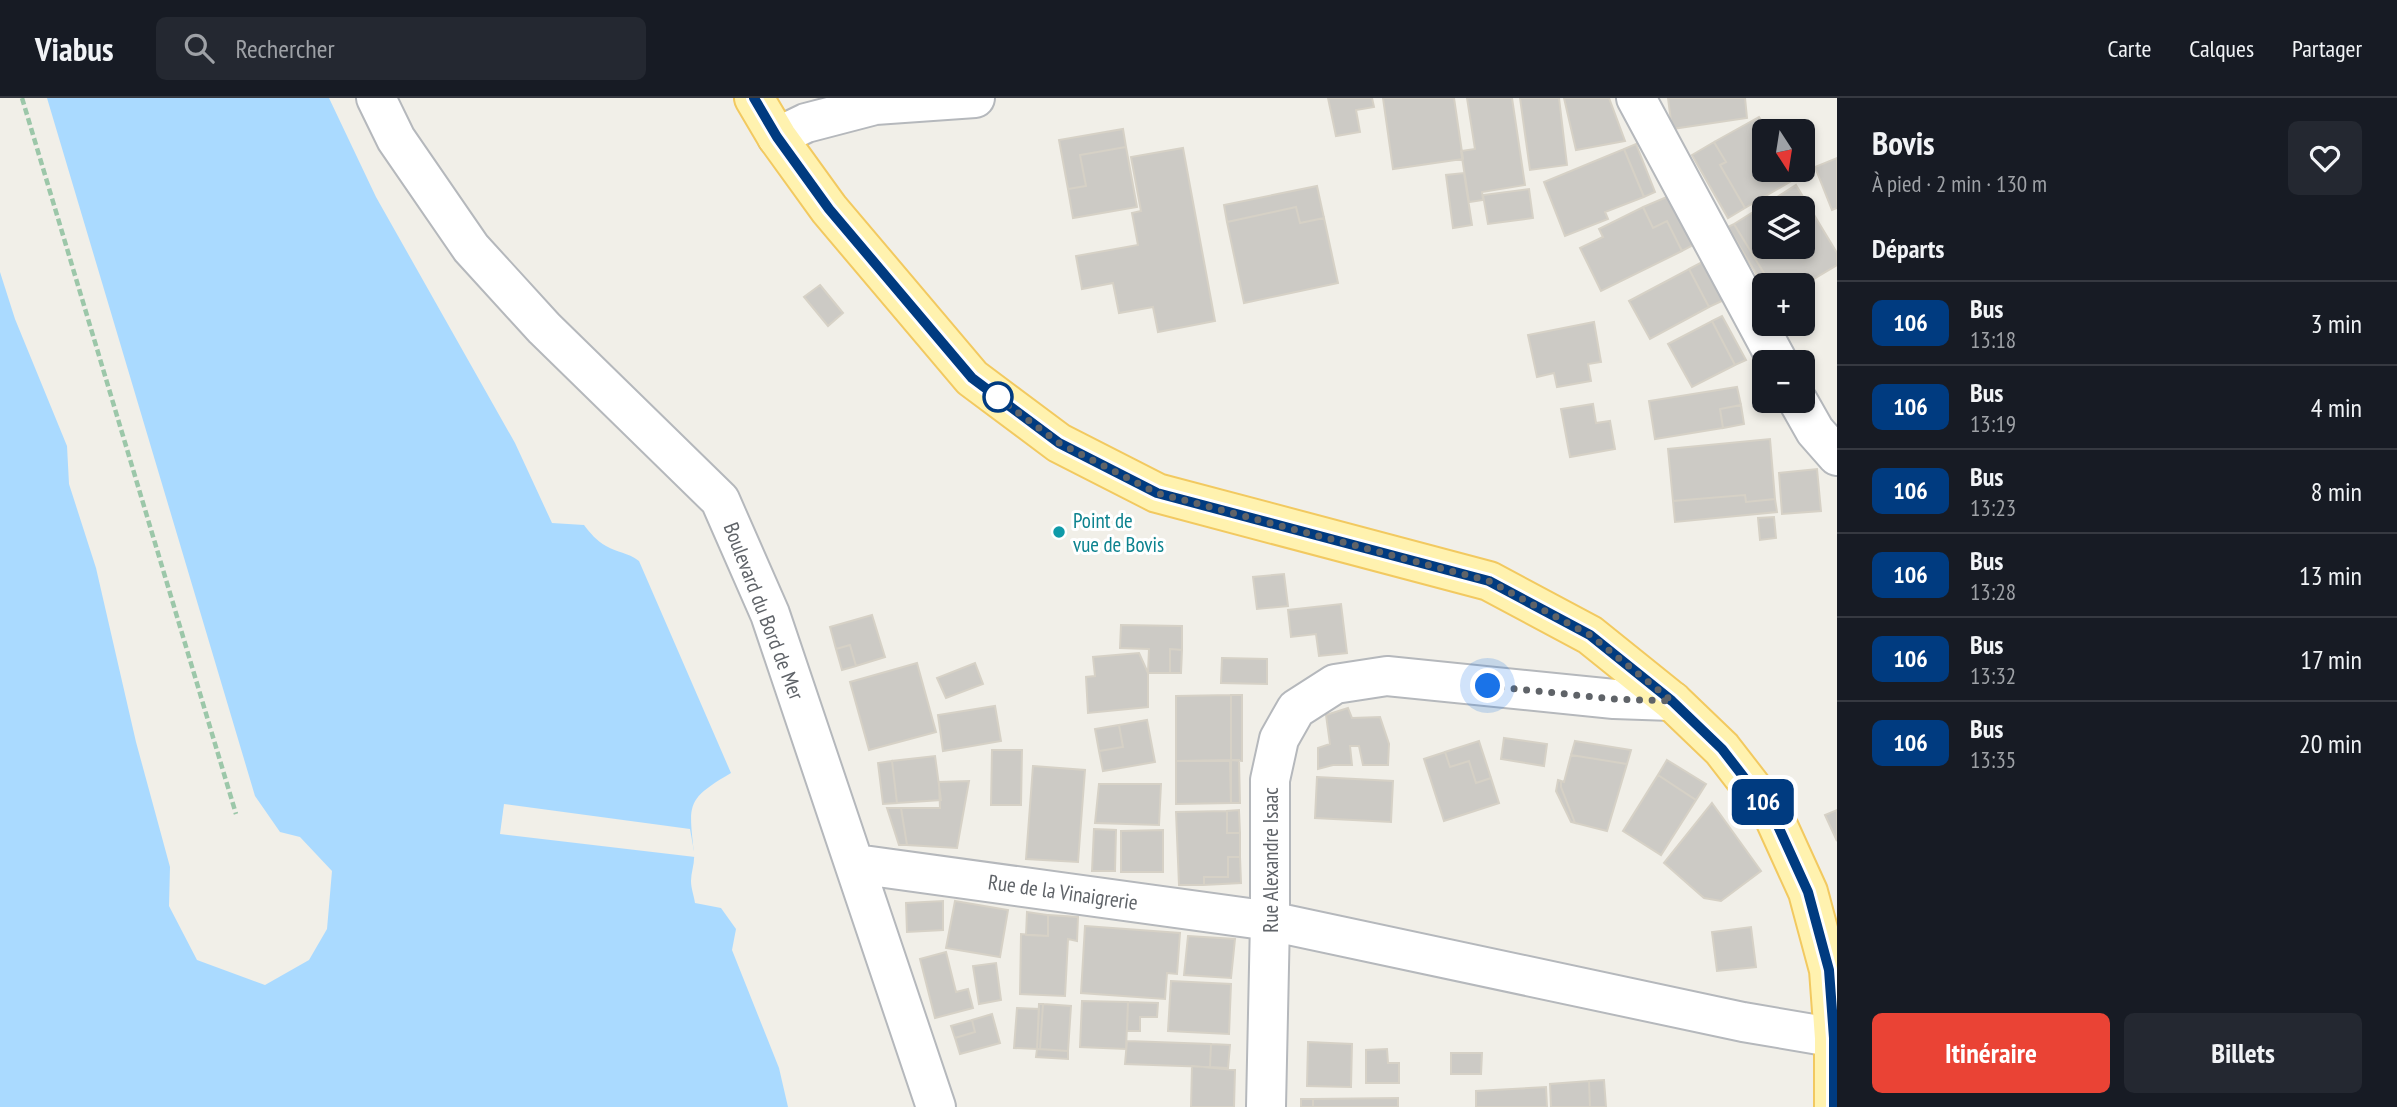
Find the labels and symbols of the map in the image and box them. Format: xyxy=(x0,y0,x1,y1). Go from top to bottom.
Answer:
north arrow xyxy=(1752,119,1815,182)
unlabelled marker xyxy=(983,382,1013,412)
place label: Point de vue de Bovis xyxy=(1073,507,1164,558)
street label: Boulevard du Bord de Mer xyxy=(718,518,810,704)
marker: Point de vue de Bovis xyxy=(1051,524,1067,540)
your location xyxy=(1470,668,1505,703)
line badge: 106 xyxy=(1723,779,1803,825)
street label: Rue Alexandre Isaac xyxy=(1257,787,1284,933)
street label: Rue de la Vinaigrerie xyxy=(986,868,1140,916)

